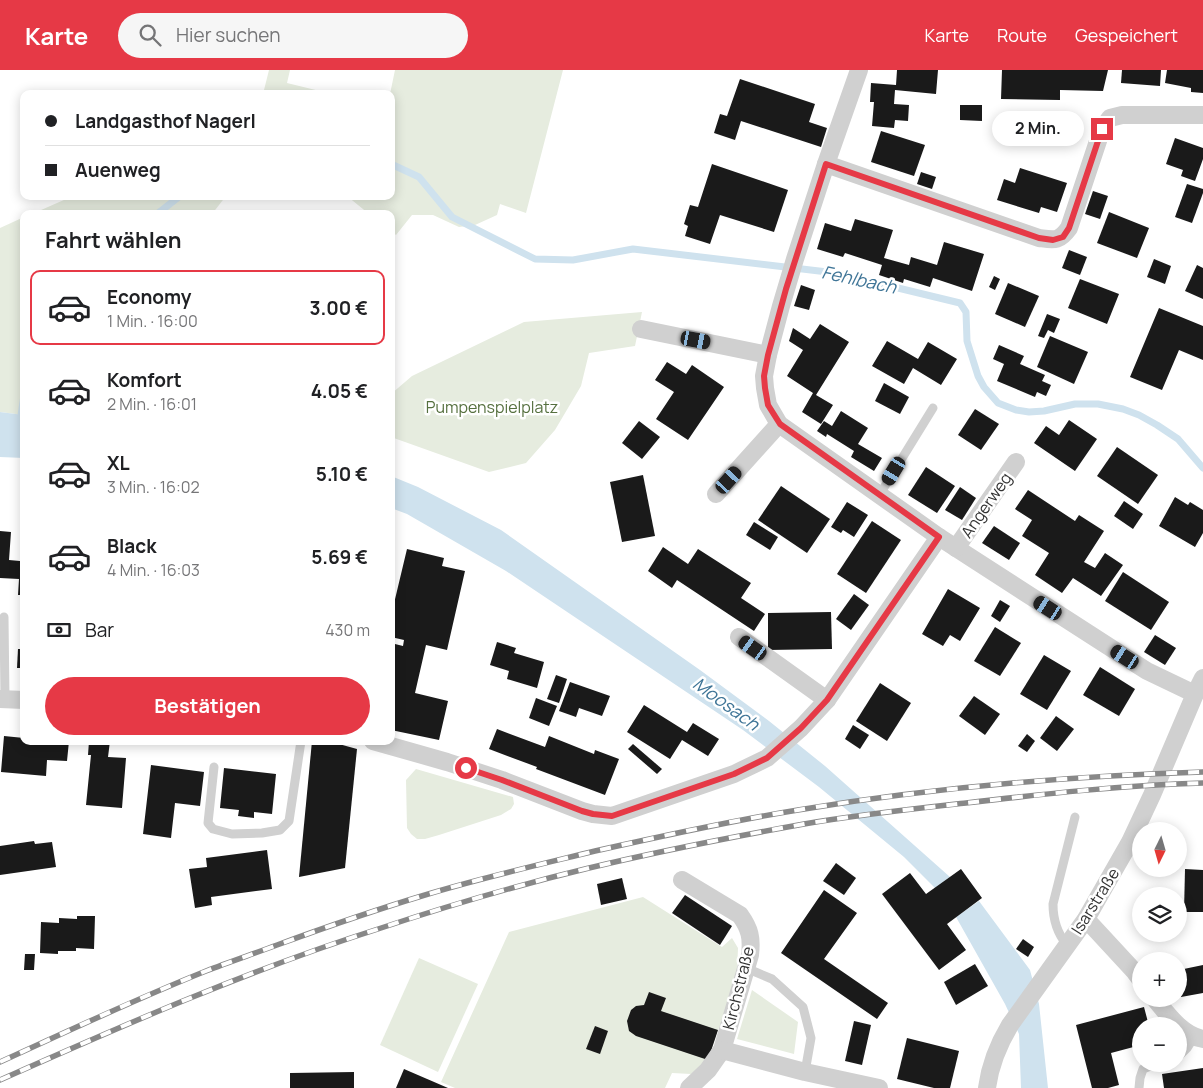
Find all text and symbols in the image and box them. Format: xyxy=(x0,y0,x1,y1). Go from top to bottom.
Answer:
search box xyxy=(118,13,468,58)
text: Karte xyxy=(25,19,88,52)
icon: search xyxy=(136,21,164,49)
text: Hier suchen xyxy=(176,22,280,48)
text: Karte xyxy=(924,23,969,47)
text: Route xyxy=(997,23,1047,47)
text: Gespeichert xyxy=(1075,23,1178,47)
text: Landgasthof Nagerl xyxy=(75,108,256,134)
callout: 2 Min. xyxy=(992,112,1084,146)
text: 2 Min. xyxy=(1015,117,1061,139)
route end xyxy=(1091,118,1113,140)
text: Auenweg xyxy=(75,157,161,183)
text: Fahrt wählen xyxy=(45,225,182,255)
water label: Fehlbach xyxy=(820,259,900,299)
text: Economy xyxy=(107,284,191,310)
icon: car xyxy=(47,285,92,330)
text: 3.00 € xyxy=(309,295,368,321)
text: 1 Min. · 16:00 xyxy=(107,310,198,332)
car xyxy=(679,330,712,350)
text: Komfort xyxy=(107,367,182,393)
icon: car xyxy=(47,368,92,413)
text: 4.05 € xyxy=(311,378,368,404)
text: 2 Min. · 16:01 xyxy=(107,393,197,415)
park label: Pumpenspielplatz xyxy=(426,396,558,418)
text: XL xyxy=(107,450,130,476)
icon: car xyxy=(47,451,92,496)
car xyxy=(879,454,908,488)
text: 5.10 € xyxy=(316,461,368,487)
car xyxy=(713,464,744,496)
street label: Angerweg xyxy=(955,468,1017,542)
text: 3 Min. · 16:02 xyxy=(107,476,200,498)
text: Black xyxy=(107,533,156,559)
icon: car xyxy=(47,534,92,579)
text: 5.69 € xyxy=(311,544,368,570)
text: 4 Min. · 16:03 xyxy=(107,559,200,581)
car xyxy=(1031,594,1064,622)
icon: cash xyxy=(45,616,73,644)
text: Bar xyxy=(85,617,114,643)
text: 430 m xyxy=(325,619,370,641)
car xyxy=(736,633,769,663)
car xyxy=(1108,643,1141,671)
water label: Moosach xyxy=(689,671,766,736)
button: Bestätigen xyxy=(45,677,370,735)
route start xyxy=(455,757,477,779)
north arrow xyxy=(1132,822,1188,878)
map controls xyxy=(1132,822,1187,1072)
street label: Isarstraße xyxy=(1066,864,1124,938)
button: layers xyxy=(1132,887,1187,942)
street label: Kirchstraße xyxy=(717,944,759,1032)
button: + xyxy=(1132,952,1187,1007)
button: − xyxy=(1132,1017,1187,1072)

